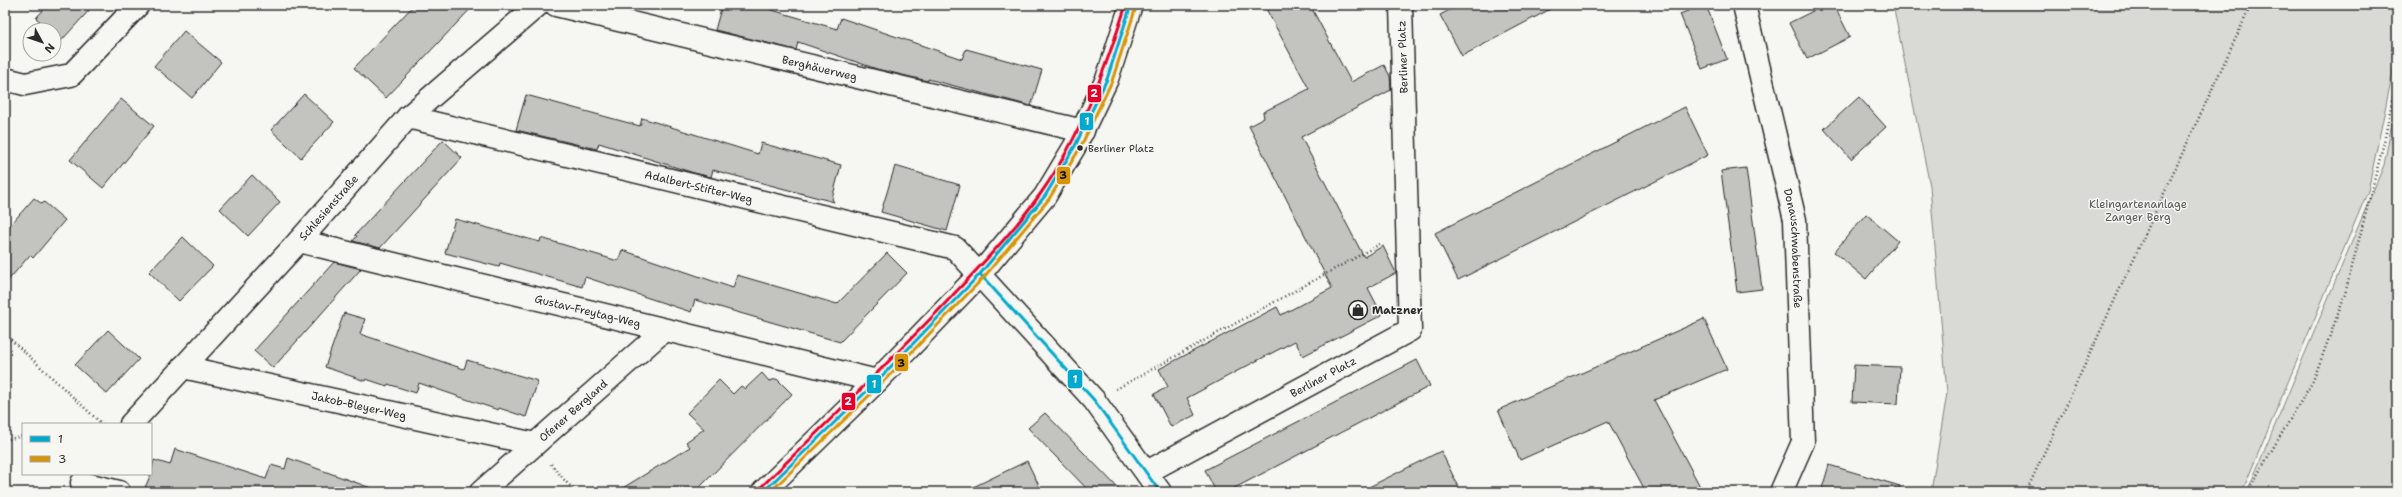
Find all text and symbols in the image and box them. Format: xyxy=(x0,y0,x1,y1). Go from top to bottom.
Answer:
street label: Berliner Platz xyxy=(1394,20,1412,94)
north arrow xyxy=(22,22,62,62)
text: N xyxy=(41,40,58,56)
street label: Berghäuerweg xyxy=(780,52,859,84)
line badge: 2 xyxy=(1087,84,1102,103)
text: 2 xyxy=(1090,86,1098,101)
line badge: 1 xyxy=(1079,112,1094,131)
text: 1 xyxy=(1084,114,1090,129)
place label: Berliner Platz xyxy=(1088,142,1154,155)
marker: Berliner Platz xyxy=(1075,143,1085,153)
street label: Adalbert-Stifter-Weg xyxy=(643,166,754,207)
line badge: 3 xyxy=(1056,166,1071,185)
text: 3 xyxy=(1059,168,1067,183)
street label: Schlesienstraße xyxy=(295,171,361,244)
street label: Donauschwabenstraße xyxy=(1780,187,1806,309)
park label: Kleingartenanlage Zanger Berg xyxy=(2089,197,2187,225)
street label: Gustav-Freytag-Weg xyxy=(533,291,642,331)
shop icon: Matzner xyxy=(1347,299,1369,321)
place label: Matzner xyxy=(1372,303,1423,318)
line badge: 3 xyxy=(894,353,909,372)
street label: Berliner Platz xyxy=(1287,353,1359,401)
text: 3 xyxy=(897,356,905,371)
line badge: 1 xyxy=(1067,369,1083,389)
text: 1 xyxy=(1072,372,1078,387)
line badge: 1 xyxy=(866,374,882,394)
street label: Ofener Bergland xyxy=(536,376,611,445)
text: 1 xyxy=(871,377,877,392)
street label: Jakob-Bleyer-Weg xyxy=(310,388,408,423)
line badge: 2 xyxy=(841,392,856,411)
text: 2 xyxy=(844,394,852,409)
legend xyxy=(22,423,152,475)
text: 1 xyxy=(58,431,63,447)
text: 3 xyxy=(58,451,66,467)

